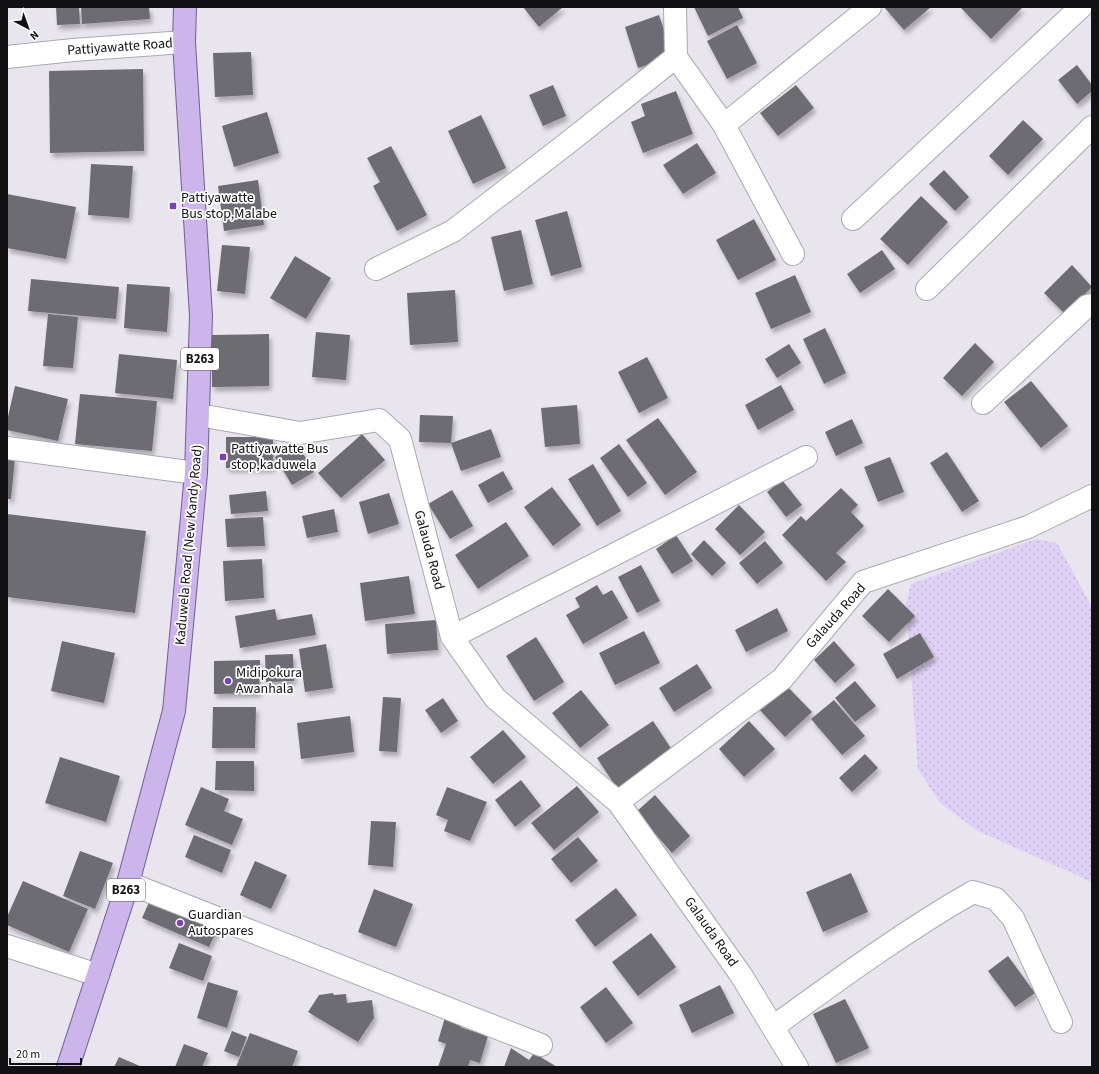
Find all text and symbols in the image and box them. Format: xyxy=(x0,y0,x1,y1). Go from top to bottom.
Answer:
north arrow xyxy=(8,8,48,48)
text: N xyxy=(27,27,42,43)
street label: Pattiyawatte Road xyxy=(67,33,173,61)
place label: Pattiyawatte Bus stop,Malabe xyxy=(181,188,277,224)
marker: Pattiyawatte Bus stop,Malabe xyxy=(168,201,178,211)
road number: B263 xyxy=(181,348,219,370)
place label: Pattiyawatte Bus stop,kaduwela xyxy=(231,439,329,475)
street label: Kaduwela Road (New Kandy Road) xyxy=(170,444,208,646)
marker: Pattiyawatte Bus stop,kaduwela xyxy=(218,452,228,462)
street label: Galauda Road xyxy=(409,508,449,592)
street label: Galauda Road xyxy=(801,579,871,653)
place label: Midipokura Awanhala xyxy=(236,663,302,699)
marker: Midipokura Awanhala xyxy=(223,676,233,686)
road number: B263 xyxy=(107,879,145,901)
street label: Galauda Road xyxy=(679,893,743,971)
place label: Guardian Autospares xyxy=(188,905,253,941)
marker: Guardian Autospares xyxy=(175,918,185,928)
scale bar xyxy=(10,1040,81,1066)
text: 20 m xyxy=(16,1046,40,1063)

